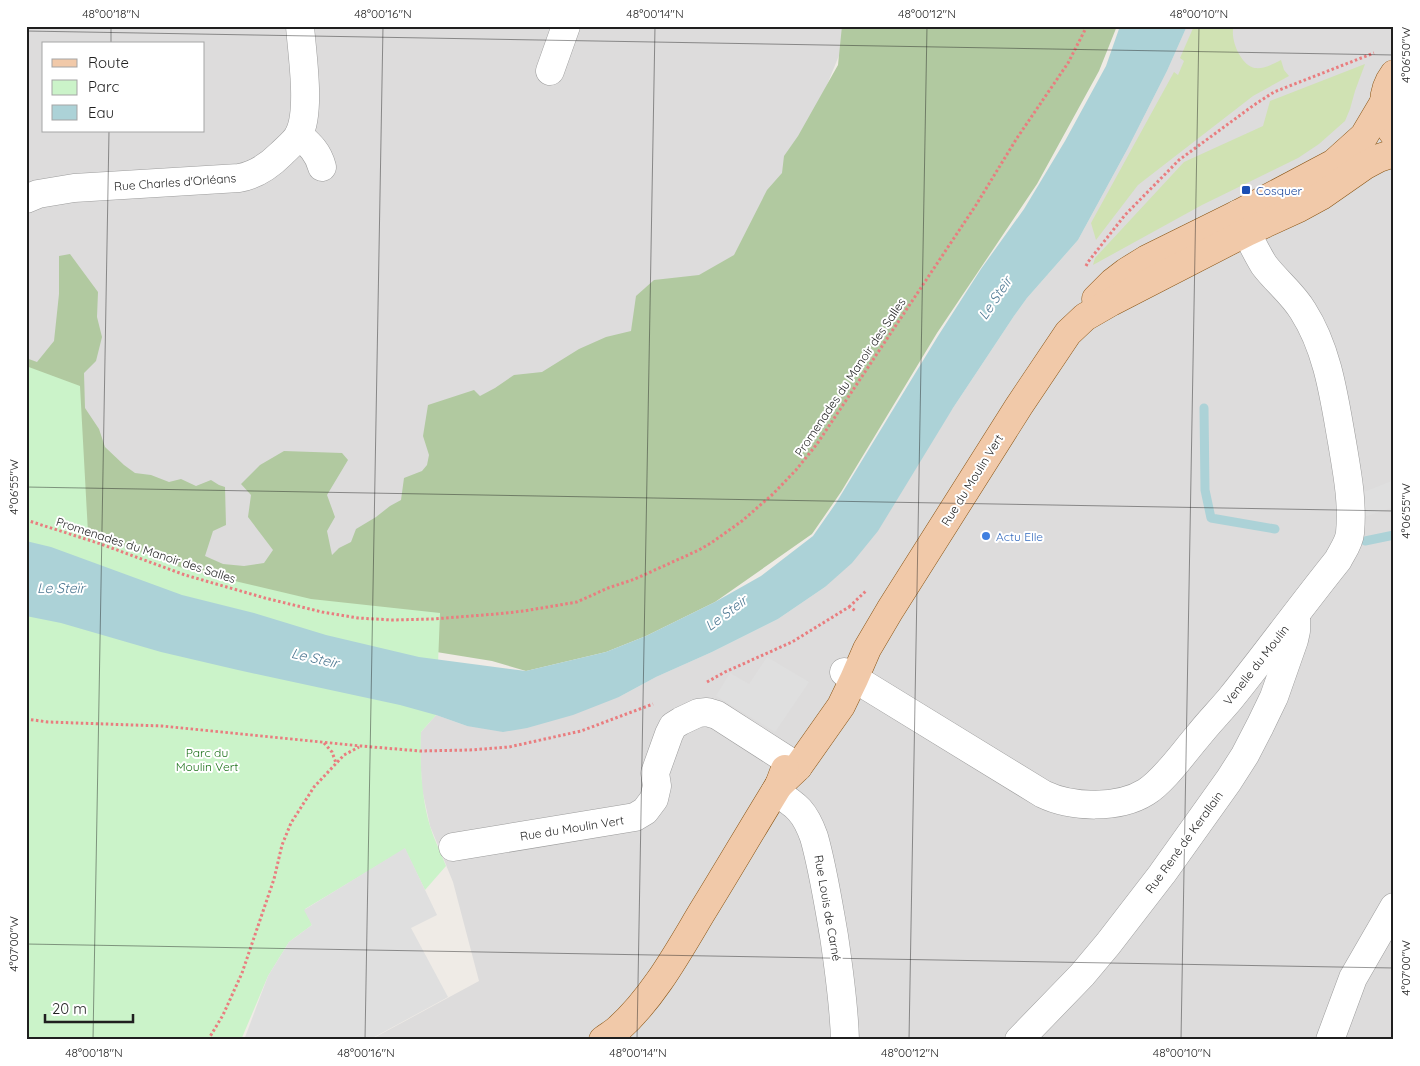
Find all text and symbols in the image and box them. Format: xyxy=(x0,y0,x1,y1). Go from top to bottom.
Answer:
text: 48°00'18"N xyxy=(82,6,140,21)
text: 48°00'16"N xyxy=(354,6,412,21)
text: 48°00'14"N xyxy=(626,6,684,21)
text: 48°00'12"N xyxy=(898,6,956,21)
text: 48°00'10"N xyxy=(1170,6,1228,21)
text: 4°06'50"W xyxy=(1398,27,1413,83)
legend xyxy=(42,42,205,132)
text: Route xyxy=(88,53,129,72)
text: Parc xyxy=(88,77,119,96)
text: Eau xyxy=(88,103,114,122)
street label: Rue Charles d'Orléans xyxy=(113,170,237,194)
place label: Cosquer xyxy=(1256,183,1303,198)
marker: Cosquer xyxy=(1240,184,1252,196)
water label: Le Steir xyxy=(974,272,1017,323)
street label: Promenades du Manoir des Salles xyxy=(791,295,909,459)
street label: Rue du Moulin Vert xyxy=(938,431,1006,529)
text: 4°06'55"W xyxy=(6,459,21,515)
text: 4°06'55"W xyxy=(1398,483,1413,539)
street label: Promenades du Manoir des Salles xyxy=(54,514,238,586)
place label: Actu Elle xyxy=(996,529,1043,544)
marker: Actu Elle xyxy=(980,530,992,542)
water label: Le Steïr xyxy=(37,579,87,597)
water label: Le Steir xyxy=(701,590,752,635)
street label: Venelle du Moulin xyxy=(1220,622,1292,708)
water label: Le Steir xyxy=(290,644,342,673)
park label: Parc du Moulin Vert xyxy=(176,745,238,774)
street label: Rue René de Kerallain xyxy=(1142,788,1226,896)
street label: Rue du Moulin Vert xyxy=(519,812,625,844)
street label: Rue Louis de Carné xyxy=(811,854,845,962)
text: 4°07'00"W xyxy=(6,916,21,972)
text: 4°07'00"W xyxy=(1398,940,1413,996)
scale bar xyxy=(45,991,132,1023)
text: 20 m xyxy=(52,999,87,1018)
text: 48°00'18"N xyxy=(65,1045,123,1060)
text: 48°00'16"N xyxy=(337,1045,395,1060)
text: 48°00'14"N xyxy=(609,1045,667,1060)
text: 48°00'12"N xyxy=(881,1045,939,1060)
text: 48°00'10"N xyxy=(1153,1045,1211,1060)

